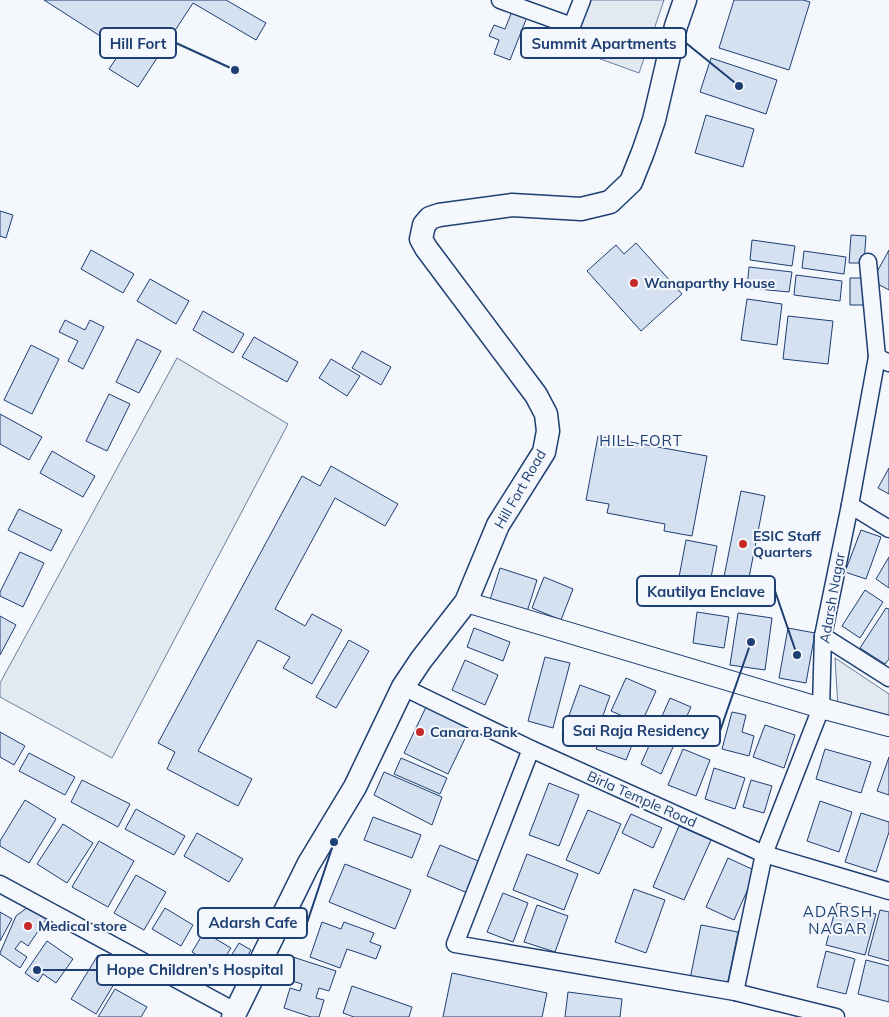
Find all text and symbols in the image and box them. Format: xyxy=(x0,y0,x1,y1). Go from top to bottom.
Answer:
callout: Hill Fort xyxy=(100,28,176,58)
callout: Summit Apartments xyxy=(521,28,686,58)
text: Hill Fort xyxy=(110,34,167,53)
text: Summit Apartments xyxy=(531,34,677,53)
place label: Wanaparthy House xyxy=(644,274,776,292)
marker: Wanaparthy House xyxy=(628,277,640,289)
district label: HILL FORT xyxy=(599,431,683,450)
street label: Hill Fort Road xyxy=(490,446,550,532)
place label: ESIC Staff Quarters xyxy=(753,527,821,561)
marker: ESIC Staff Quarters xyxy=(737,538,749,550)
street label: Adarsh Nagar xyxy=(815,550,849,645)
callout: Kautilya Enclave xyxy=(637,576,775,606)
text: Kautilya Enclave xyxy=(647,582,765,601)
callout: Sai Raja Residency xyxy=(563,716,720,746)
text: Sai Raja Residency xyxy=(573,721,710,740)
place label: Canara Bank xyxy=(430,723,518,741)
marker: Canara Bank xyxy=(414,726,426,738)
street label: Birla Temple Road xyxy=(584,767,700,831)
district label: ADARSH NAGAR xyxy=(803,902,873,938)
callout: Adarsh Cafe xyxy=(198,908,307,938)
text: Adarsh Cafe xyxy=(208,913,298,932)
place label: Medical store xyxy=(38,917,127,935)
marker: Medical store xyxy=(22,920,34,932)
callout: Hope Children's Hospital xyxy=(97,955,294,985)
text: Hope Children's Hospital xyxy=(106,960,284,979)

